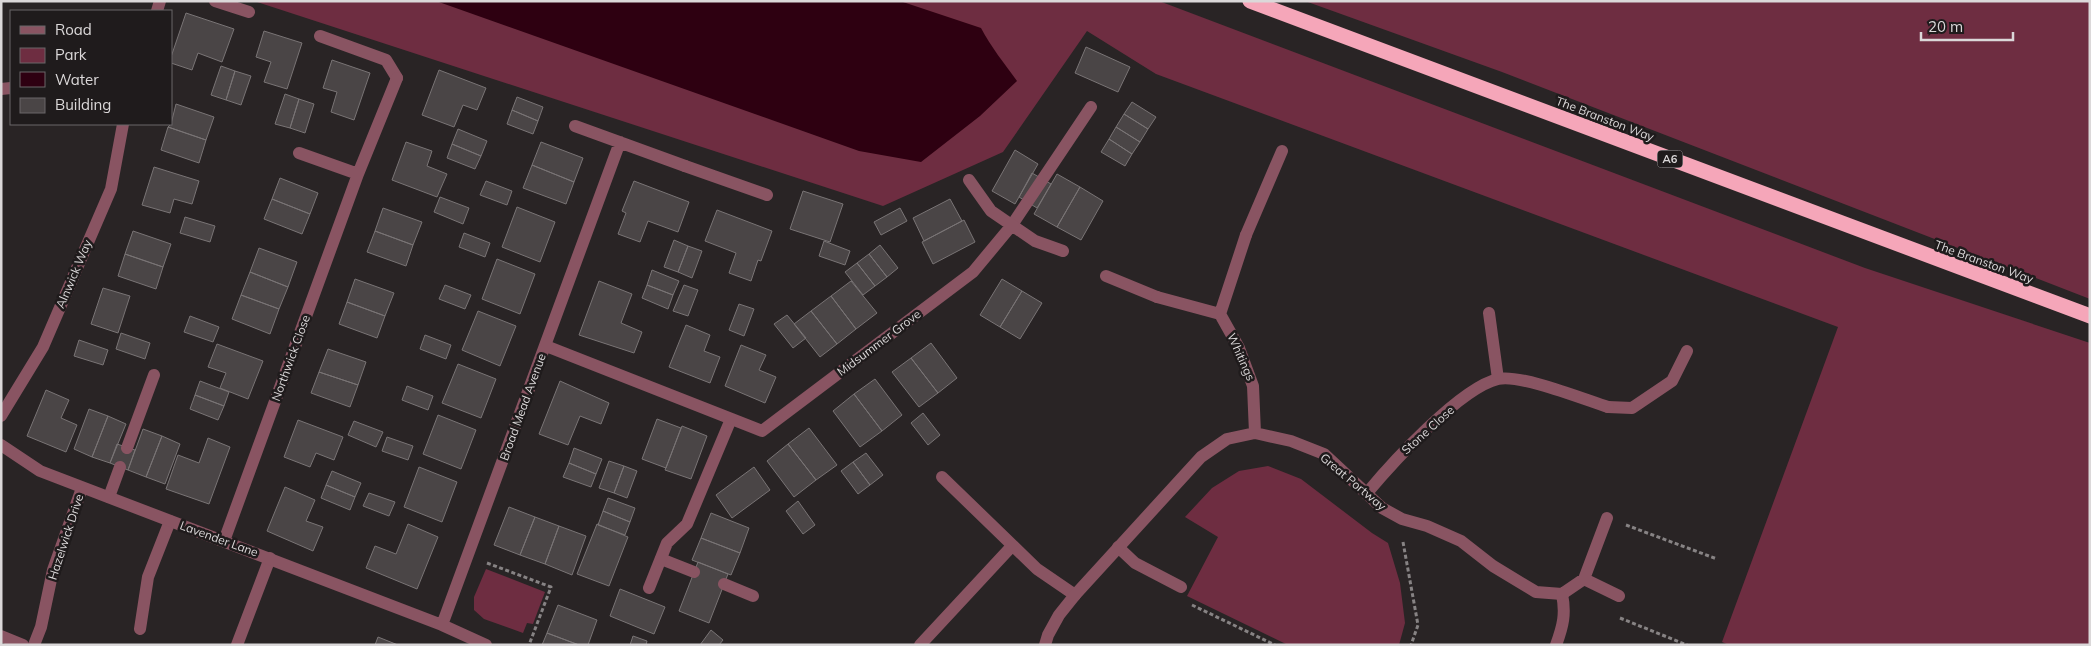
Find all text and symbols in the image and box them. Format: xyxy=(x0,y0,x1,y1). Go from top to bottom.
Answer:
legend xyxy=(10,10,172,125)
scale bar xyxy=(1921,10,2014,42)
text: 20 m xyxy=(1928,17,1963,36)
text: Road xyxy=(55,20,92,39)
text: Park xyxy=(55,45,87,64)
text: Water xyxy=(55,70,99,89)
street label: The Branston Way xyxy=(1554,93,1657,144)
text: Building xyxy=(55,95,111,114)
road number: A6 xyxy=(1658,150,1682,168)
street label: Alnwick Way xyxy=(52,237,95,310)
street label: The Branston Way xyxy=(1933,237,2036,287)
street label: Midsummer Grove xyxy=(834,306,924,379)
street label: Northwick Close xyxy=(268,313,313,403)
street label: Whitings xyxy=(1224,331,1259,383)
street label: Broad Mead Avenue xyxy=(496,351,549,462)
street label: Stone Close xyxy=(1398,402,1457,457)
street label: Great Portway xyxy=(1317,450,1390,514)
street label: Hazelwick Drive xyxy=(45,492,86,582)
street label: Lavender Lane xyxy=(178,517,260,560)

